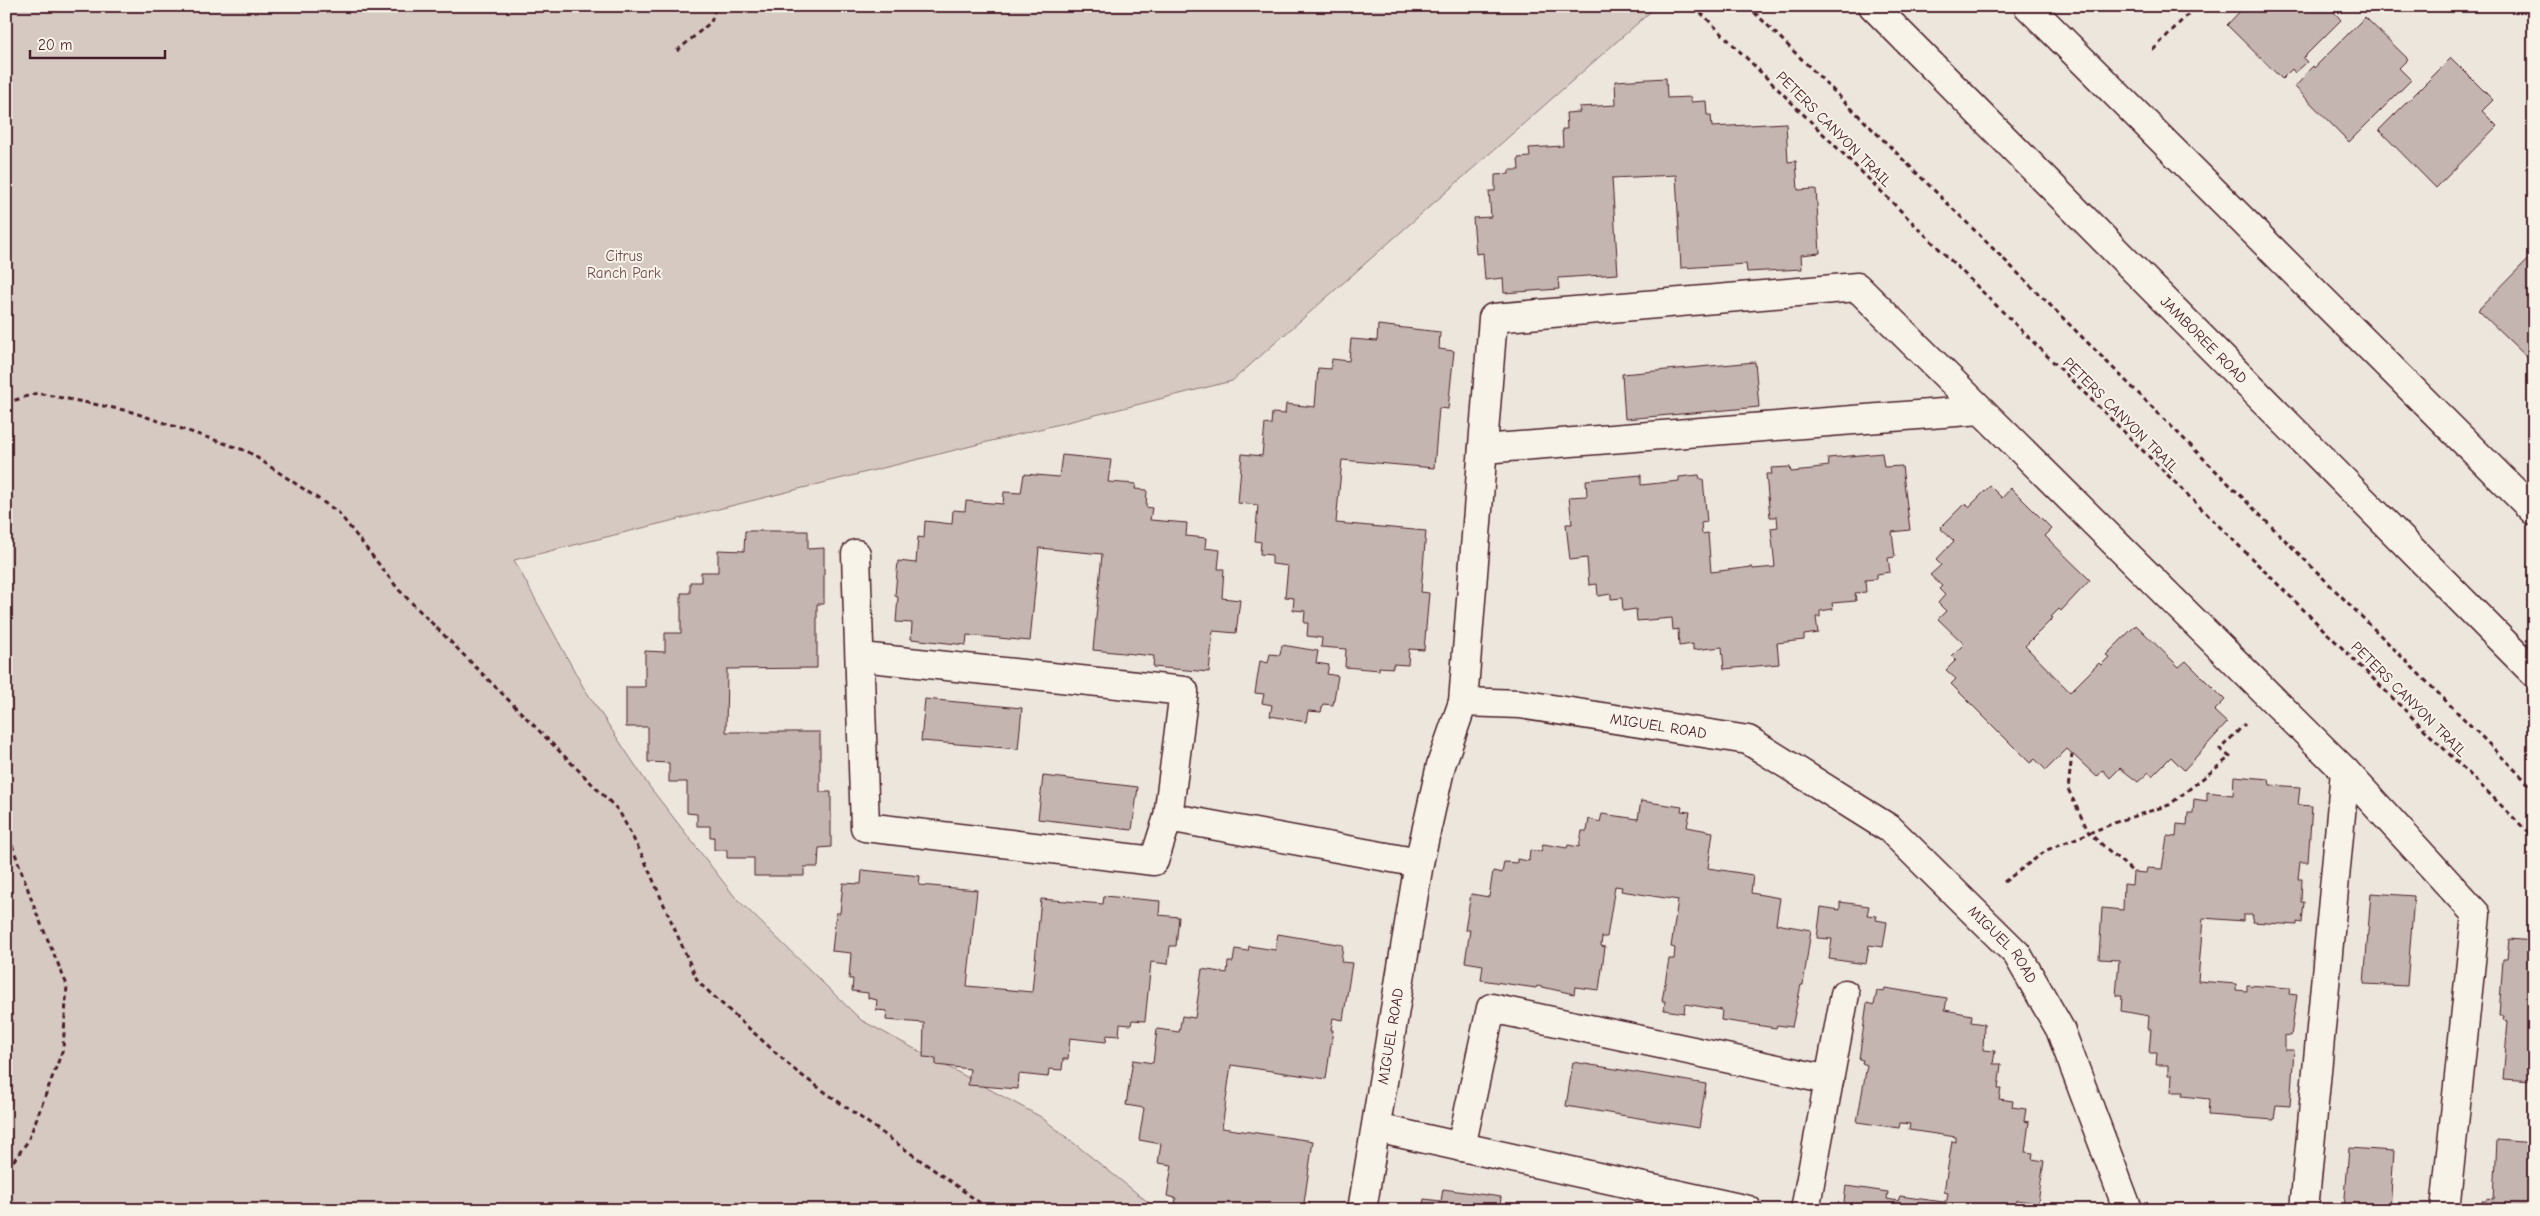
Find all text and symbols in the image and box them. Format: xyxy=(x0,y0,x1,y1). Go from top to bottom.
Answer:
scale bar xyxy=(30,28,165,60)
text: 20 m xyxy=(38,36,72,54)
street label: PETERS CANYON TRAIL xyxy=(1772,67,1896,191)
park label: Citrus Ranch Park xyxy=(587,247,662,282)
street label: JAMBOREE ROAD xyxy=(2157,292,2251,387)
street label: PETERS CANYON TRAIL xyxy=(2059,353,2183,477)
street label: PETERS CANYON TRAIL xyxy=(2347,637,2471,761)
street label: MIGUEL ROAD xyxy=(1609,709,1708,742)
street label: MIGUEL ROAD xyxy=(1964,902,2041,986)
street label: MIGUEL ROAD xyxy=(1374,987,1407,1086)

